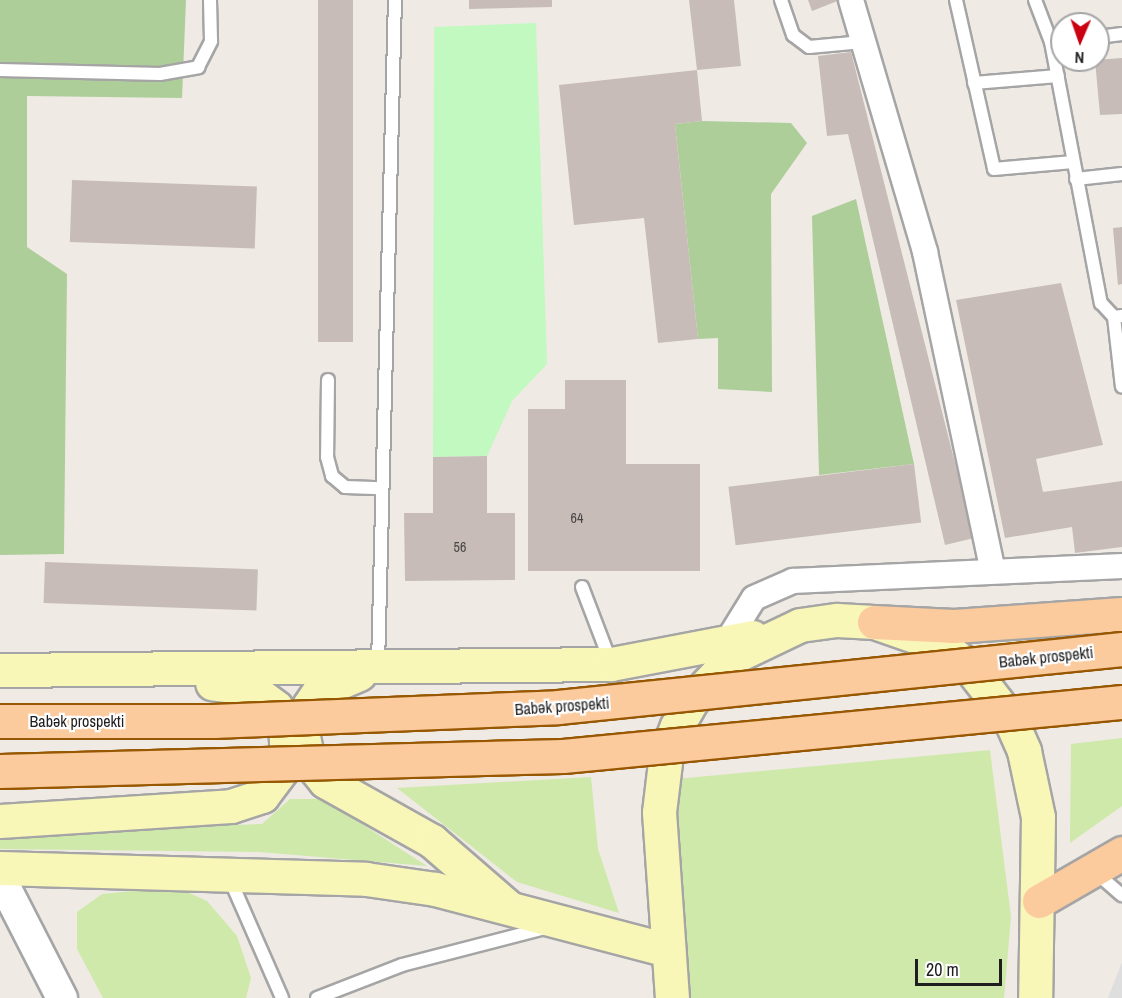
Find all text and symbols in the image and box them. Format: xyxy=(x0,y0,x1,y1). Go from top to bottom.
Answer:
north arrow xyxy=(1050,12,1110,72)
text: N xyxy=(1074,47,1085,69)
house number: 64 xyxy=(571,510,583,526)
house number: 56 xyxy=(454,539,466,555)
street label: Babək prospekti xyxy=(998,642,1094,672)
street label: Babək prospekti xyxy=(514,693,610,719)
street label: Babək prospekti xyxy=(30,711,124,731)
scale bar xyxy=(918,947,1005,985)
text: 20 m xyxy=(926,957,959,982)

